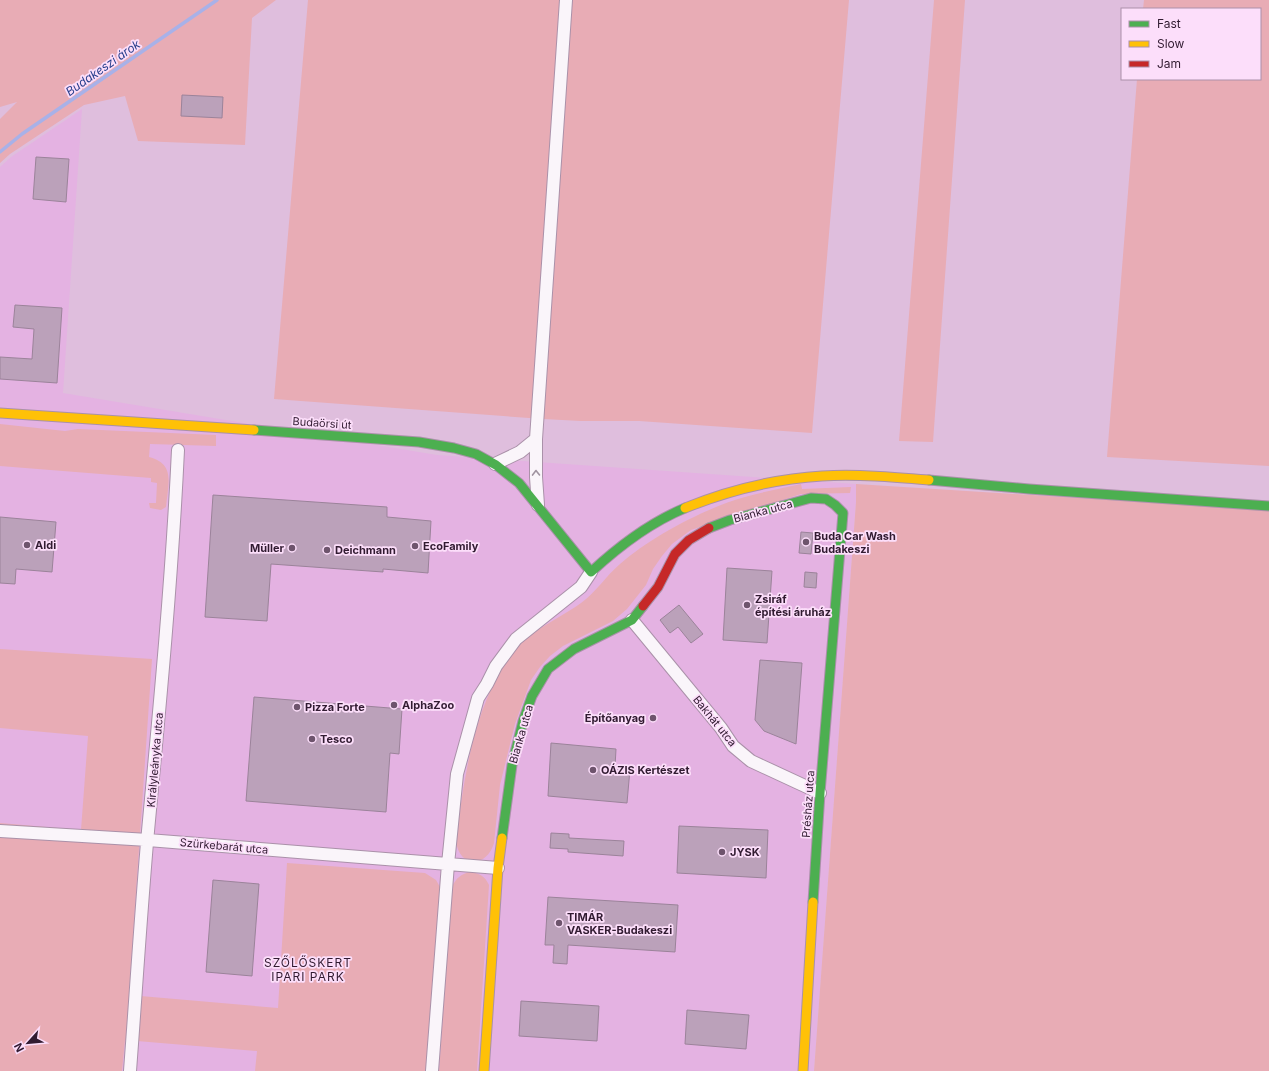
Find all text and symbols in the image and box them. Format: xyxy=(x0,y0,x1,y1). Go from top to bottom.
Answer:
legend xyxy=(1121,8,1261,80)
text: Fast xyxy=(1157,16,1181,31)
water label: Budakeszi árok xyxy=(63,36,143,99)
text: Slow xyxy=(1157,36,1185,51)
text: Jam xyxy=(1157,56,1181,71)
street label: Budaörsi út xyxy=(292,414,352,432)
one-way arrow xyxy=(532,470,540,476)
street label: Bianka utca xyxy=(732,496,794,526)
place label: Buda Car Wash Budakeszi xyxy=(814,529,896,556)
marker: Buda Car Wash Budakeszi xyxy=(801,537,811,547)
place label: Aldi xyxy=(35,538,56,552)
place label: EcoFamily xyxy=(423,539,479,553)
marker: Aldi xyxy=(22,540,32,550)
place label: Müller xyxy=(250,541,285,555)
marker: EcoFamily xyxy=(410,541,420,551)
marker: Müller xyxy=(287,543,297,553)
place label: Deichmann xyxy=(335,543,396,557)
marker: Deichmann xyxy=(322,545,332,555)
place label: Zsiráf építési áruház xyxy=(755,592,831,619)
marker: Zsiráf építési áruház xyxy=(742,600,752,610)
street label: Bakhát utca xyxy=(690,693,740,749)
place label: AlphaZoo xyxy=(402,698,454,712)
place label: Pizza Forte xyxy=(305,700,365,714)
marker: AlphaZoo xyxy=(389,700,399,710)
marker: Pizza Forte xyxy=(292,702,302,712)
street label: Bianka utca xyxy=(506,703,536,765)
place label: Építőanyag xyxy=(585,711,645,725)
street label: Királyleányka utca xyxy=(144,712,166,808)
marker: Építőanyag xyxy=(648,713,658,723)
place label: Tesco xyxy=(320,732,353,746)
marker: Tesco xyxy=(307,734,317,744)
place label: OÁZIS Kertészet xyxy=(601,763,689,777)
marker: OÁZIS Kertészet xyxy=(588,765,598,775)
street label: Présház utca xyxy=(799,770,817,838)
street label: Szürkebarát utca xyxy=(179,835,269,857)
place label: JYSK xyxy=(730,845,760,859)
marker: JYSK xyxy=(717,847,727,857)
place label: TIMÁR VASKER-Budakeszi xyxy=(567,910,672,937)
marker: TIMÁR VASKER-Budakeszi xyxy=(554,918,564,928)
district label: SZŐLŐSKERT IPARI PARK xyxy=(264,955,352,984)
north arrow xyxy=(8,1023,48,1063)
text: N xyxy=(11,1041,27,1054)

